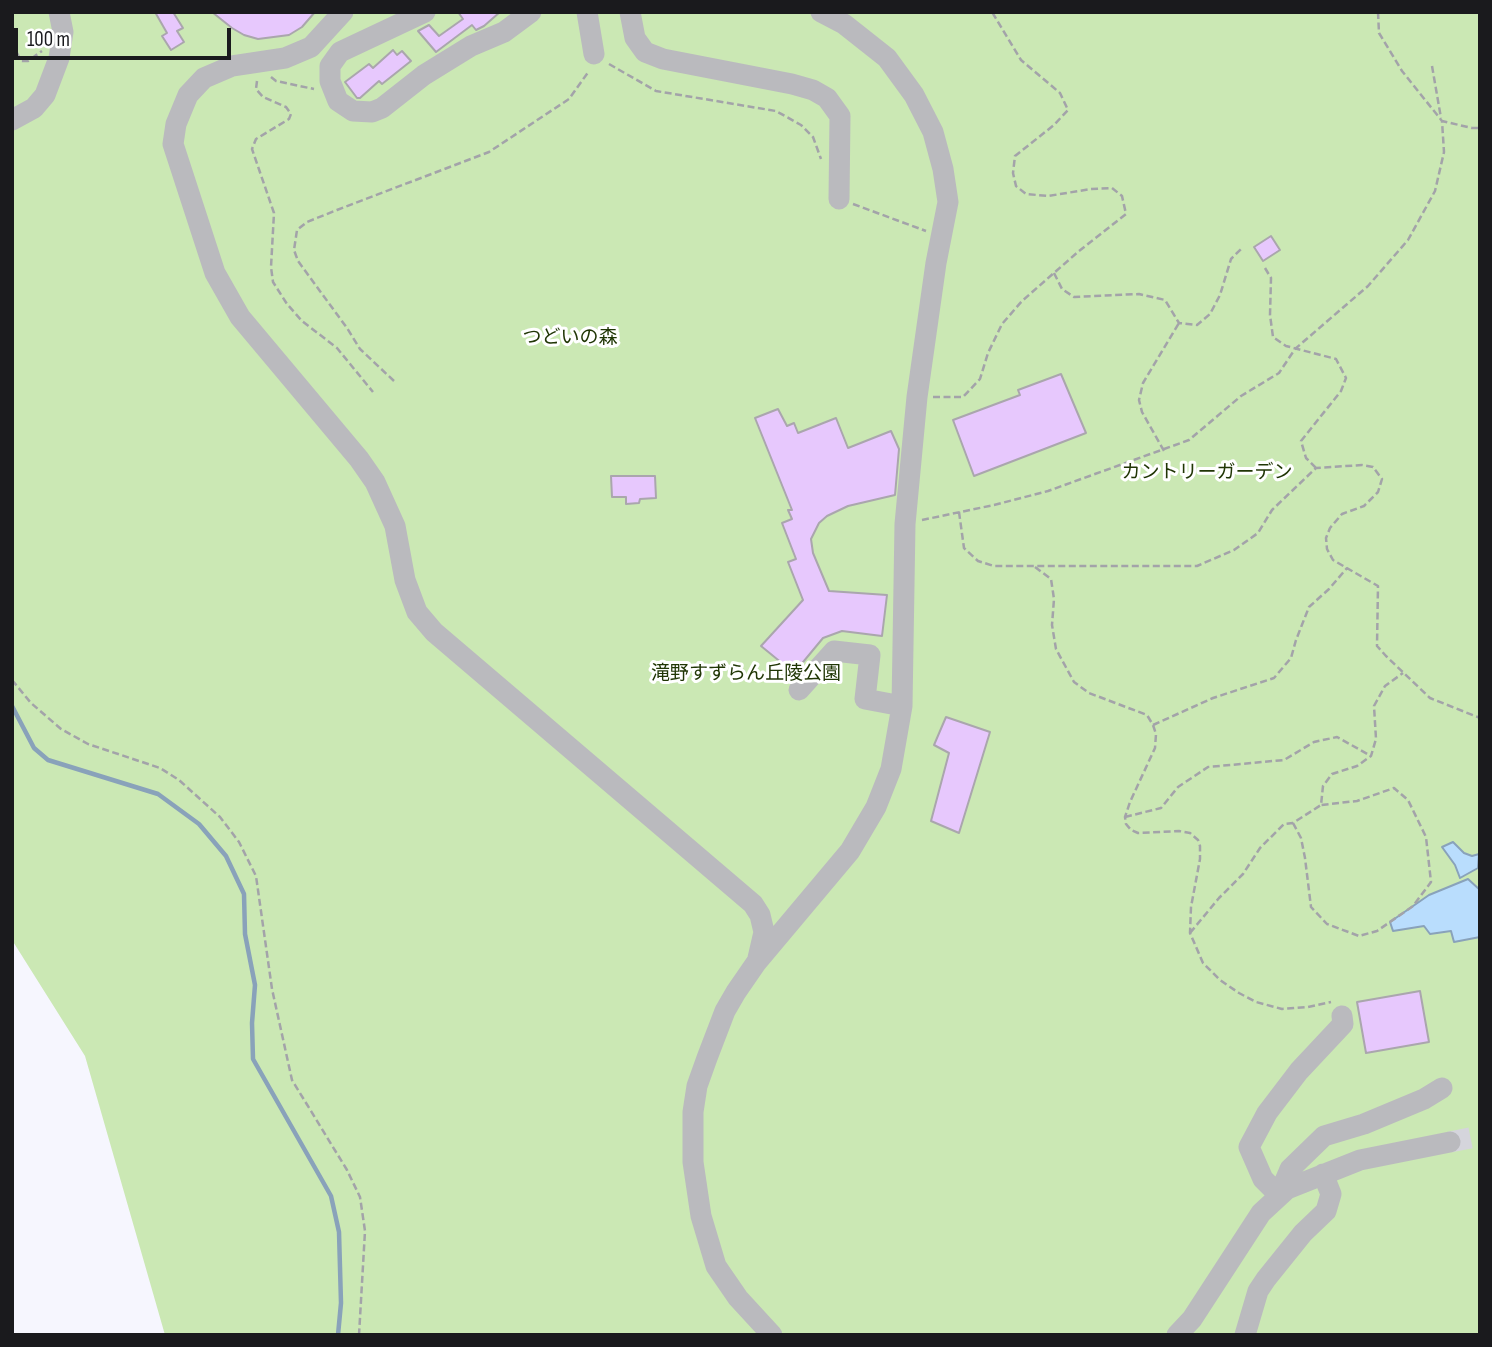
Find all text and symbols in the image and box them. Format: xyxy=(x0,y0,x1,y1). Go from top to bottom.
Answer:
scale bar xyxy=(18,14,234,58)
text: 100 m xyxy=(27,27,70,52)
park label: つどいの森 xyxy=(523,327,617,349)
park label: カントリーガーデン xyxy=(1122,462,1292,484)
park label: 滝野すずらん丘陵公園 xyxy=(651,663,841,685)

